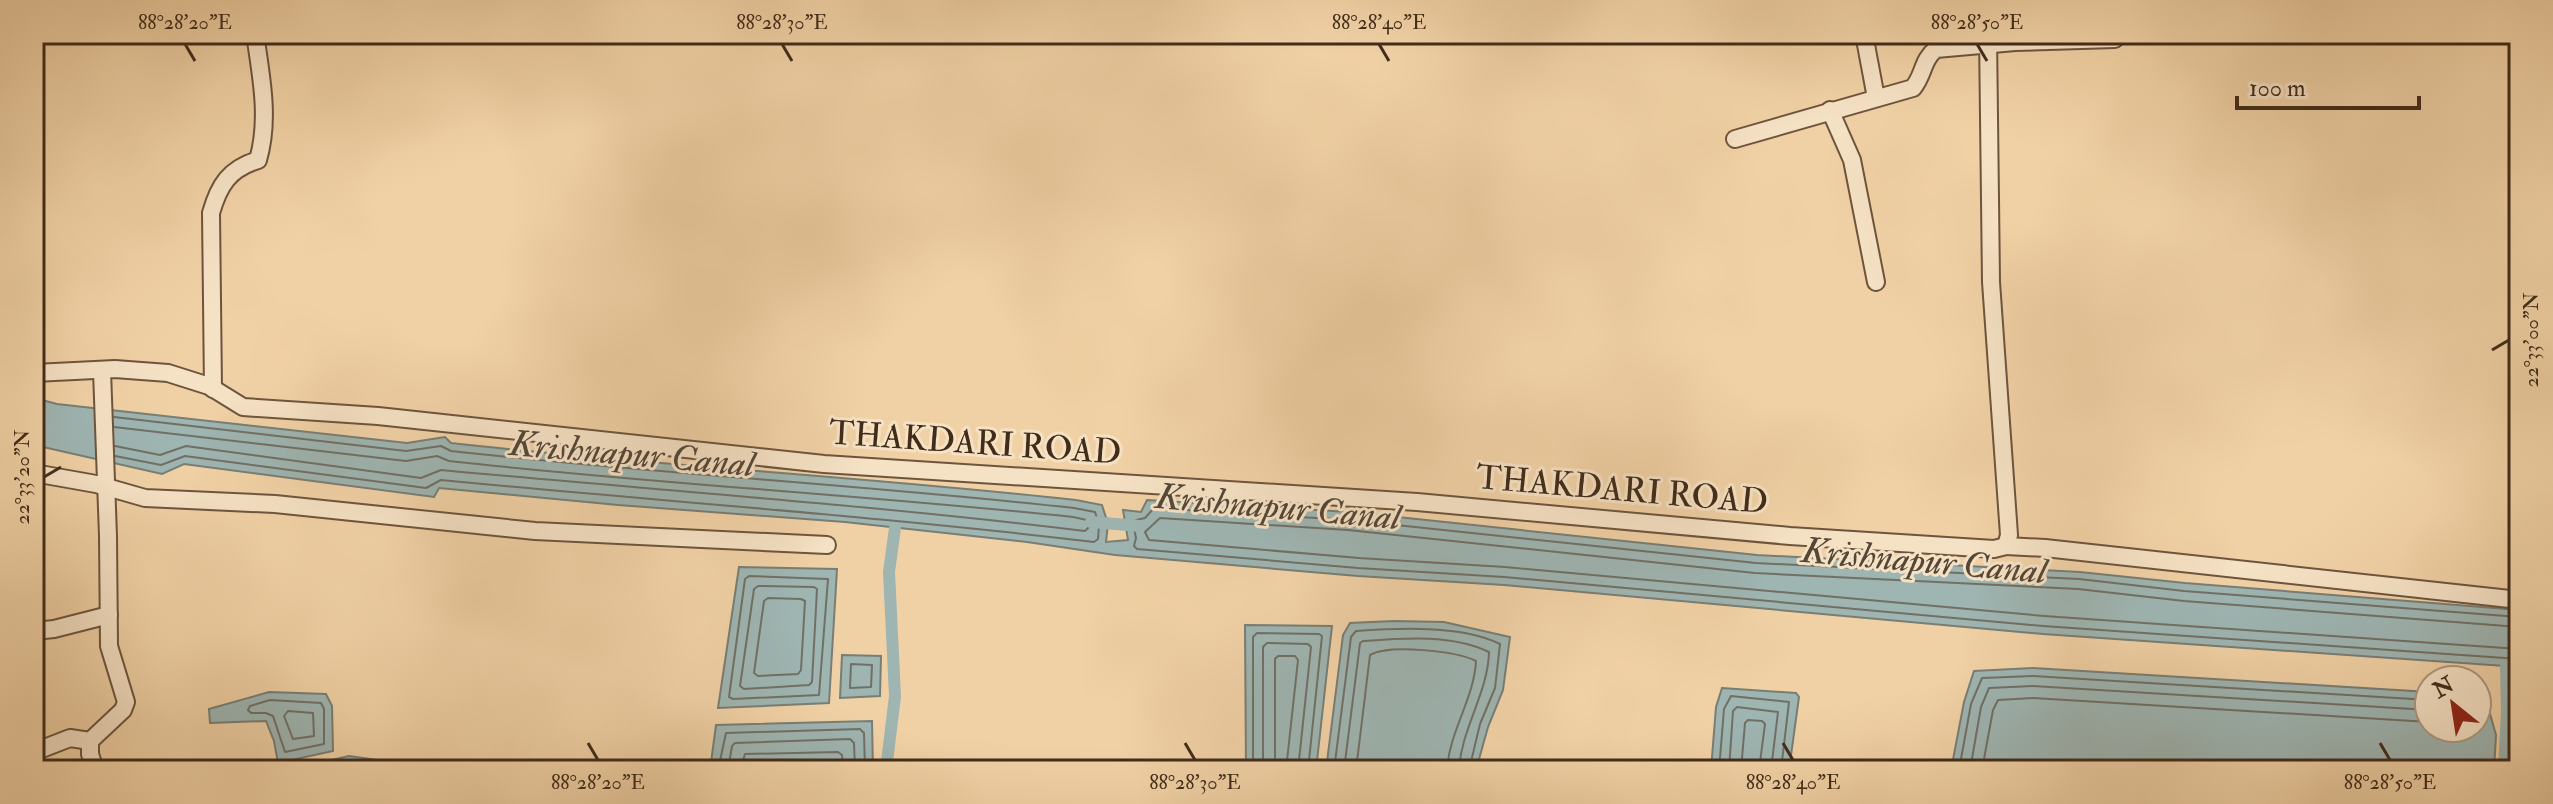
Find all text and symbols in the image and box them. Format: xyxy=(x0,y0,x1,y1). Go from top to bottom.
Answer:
text: 88°28'20"E xyxy=(138,10,232,35)
text: 88°28'30"E xyxy=(736,10,828,35)
text: 88°28'40"E xyxy=(1332,10,1426,35)
text: 88°28'50"E xyxy=(1931,10,2023,35)
scale bar xyxy=(2237,60,2419,110)
text: 100 m xyxy=(2249,73,2306,104)
text: 22°33'00"N xyxy=(2519,292,2544,387)
street label: THAKDARI ROAD xyxy=(828,411,1122,475)
water label: Krishnapur Canal xyxy=(506,421,759,487)
text: 22°33'20"N xyxy=(10,429,35,524)
street label: THAKDARI ROAD xyxy=(1474,456,1770,524)
water label: Krishnapur Canal xyxy=(1152,474,1405,540)
water label: Krishnapur Canal xyxy=(1798,528,2051,594)
north arrow xyxy=(2413,664,2493,744)
text: N xyxy=(2427,670,2459,705)
text: 88°28'20"E xyxy=(551,770,645,795)
text: 88°28'30"E xyxy=(1149,770,1241,795)
text: 88°28'40"E xyxy=(1746,770,1840,795)
text: 88°28'50"E xyxy=(2344,770,2436,795)

